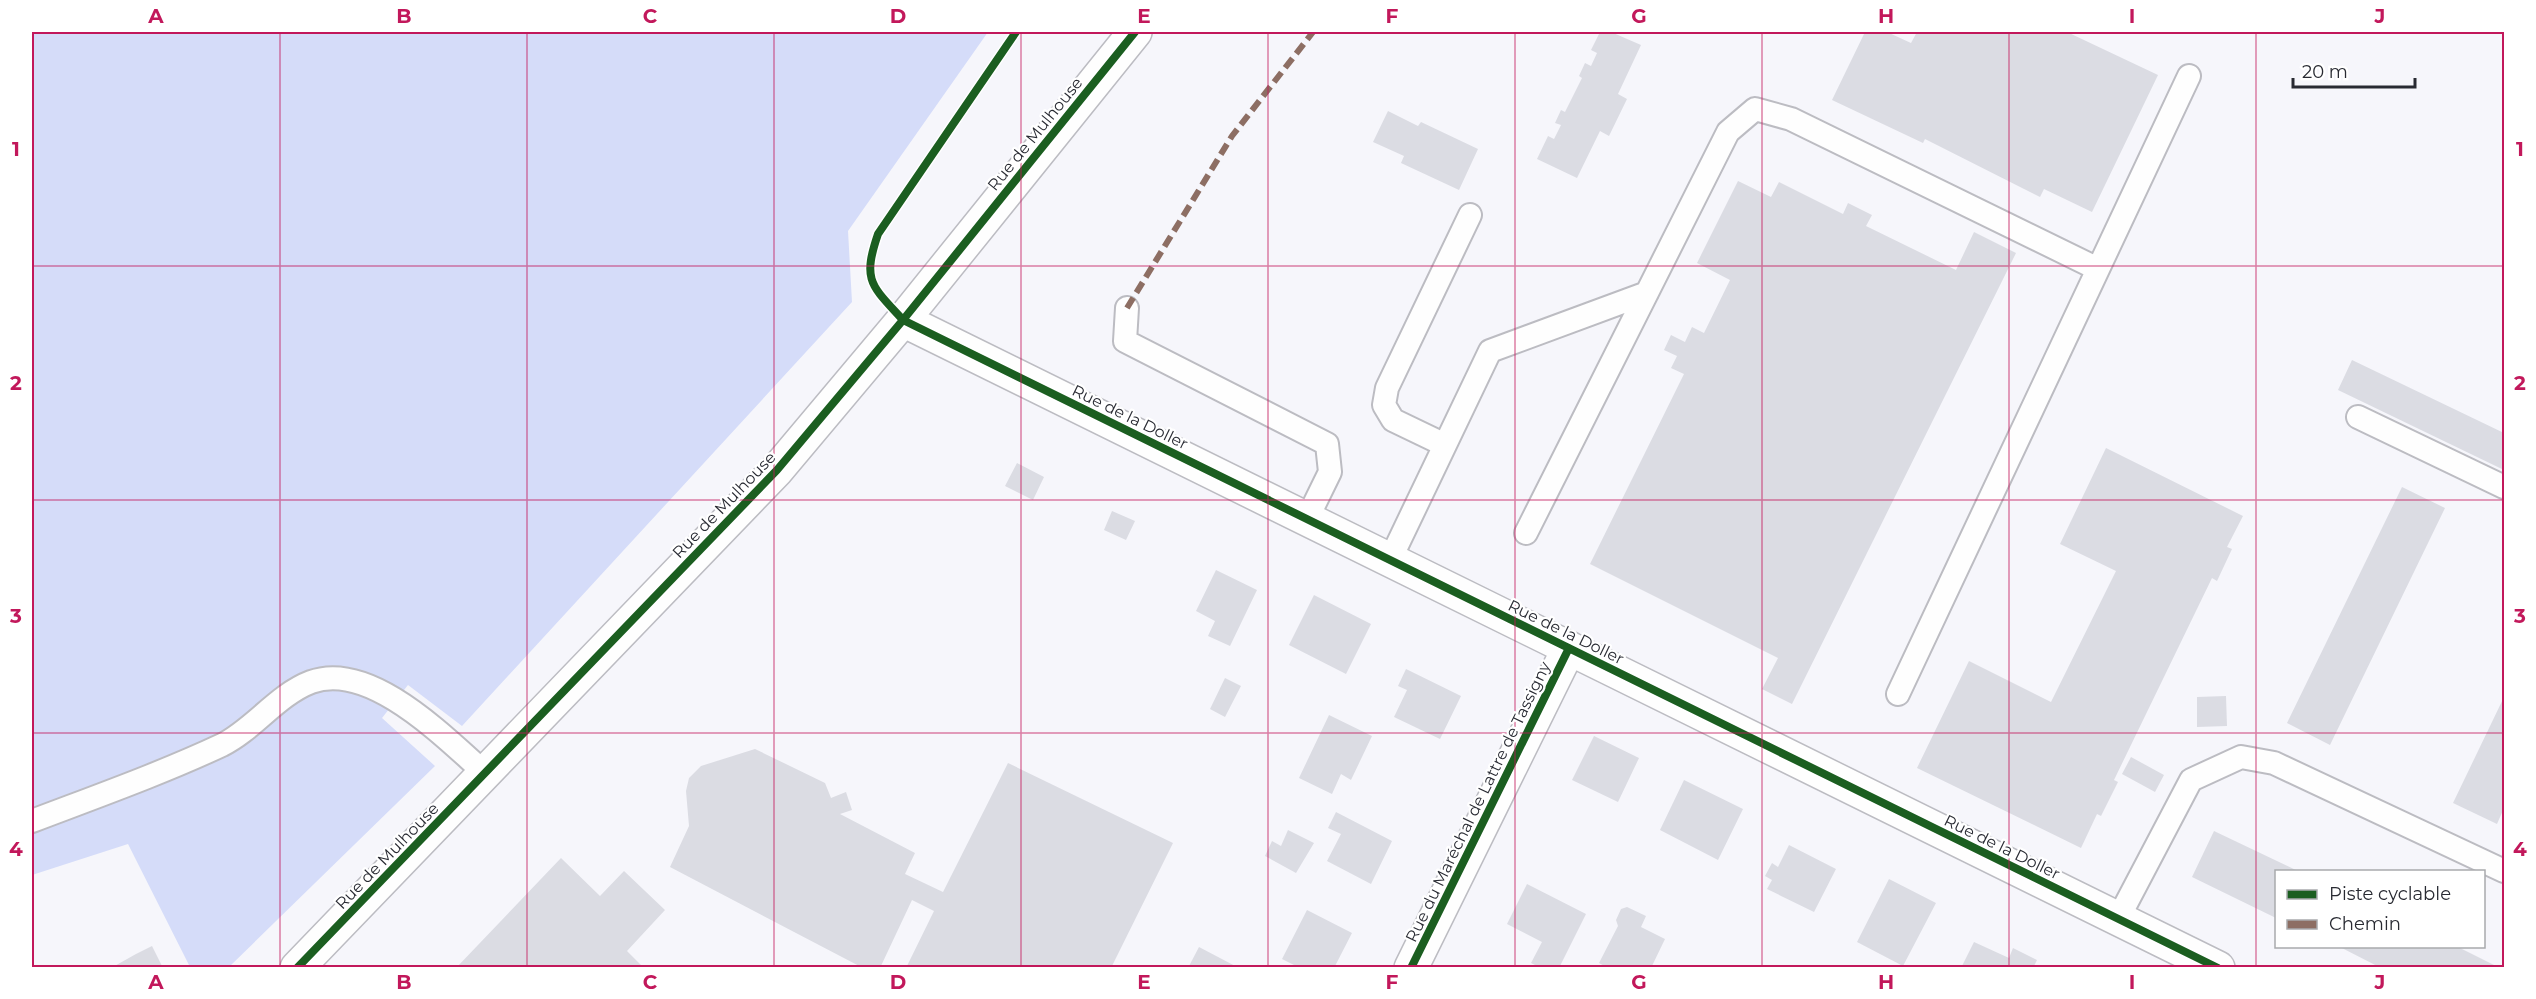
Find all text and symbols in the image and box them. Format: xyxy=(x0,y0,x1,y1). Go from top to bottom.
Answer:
text: A xyxy=(147,4,164,28)
text: B xyxy=(396,4,412,28)
text: C xyxy=(643,4,658,28)
text: D xyxy=(890,4,906,28)
text: E xyxy=(1137,4,1151,28)
text: F xyxy=(1386,4,1399,28)
text: G xyxy=(1631,4,1647,28)
text: H xyxy=(1878,4,1894,28)
text: I xyxy=(2129,4,2135,28)
text: J xyxy=(2374,4,2385,28)
scale bar xyxy=(2293,51,2414,89)
text: 20 m xyxy=(2302,61,2348,83)
street label: Rue de Mulhouse xyxy=(983,74,1087,194)
text: 1 xyxy=(12,137,20,161)
text: 1 xyxy=(2516,137,2524,161)
text: 2 xyxy=(10,371,22,395)
text: 2 xyxy=(2514,371,2526,395)
street label: Rue de la Doller xyxy=(1069,381,1191,453)
street label: Rue de Mulhouse xyxy=(668,448,780,562)
street label: Rue de la Doller xyxy=(1505,596,1627,668)
text: 3 xyxy=(9,604,22,628)
text: 3 xyxy=(2513,604,2526,628)
street label: Rue du Maréchal de Lattre de Tassigny xyxy=(1402,658,1555,945)
street label: Rue de Mulhouse xyxy=(331,799,443,913)
street label: Rue de la Doller xyxy=(1941,811,2063,883)
text: 4 xyxy=(9,837,23,861)
text: 4 xyxy=(2513,837,2527,861)
legend xyxy=(2275,870,2485,948)
text: Piste cyclable xyxy=(2329,883,2451,905)
text: Chemin xyxy=(2329,913,2401,935)
text: A xyxy=(147,970,164,994)
text: B xyxy=(396,970,412,994)
text: C xyxy=(643,970,658,994)
text: D xyxy=(890,970,906,994)
text: E xyxy=(1137,970,1151,994)
text: F xyxy=(1386,970,1399,994)
text: G xyxy=(1631,970,1647,994)
text: H xyxy=(1878,970,1894,994)
text: I xyxy=(2129,970,2135,994)
text: J xyxy=(2374,970,2385,994)

